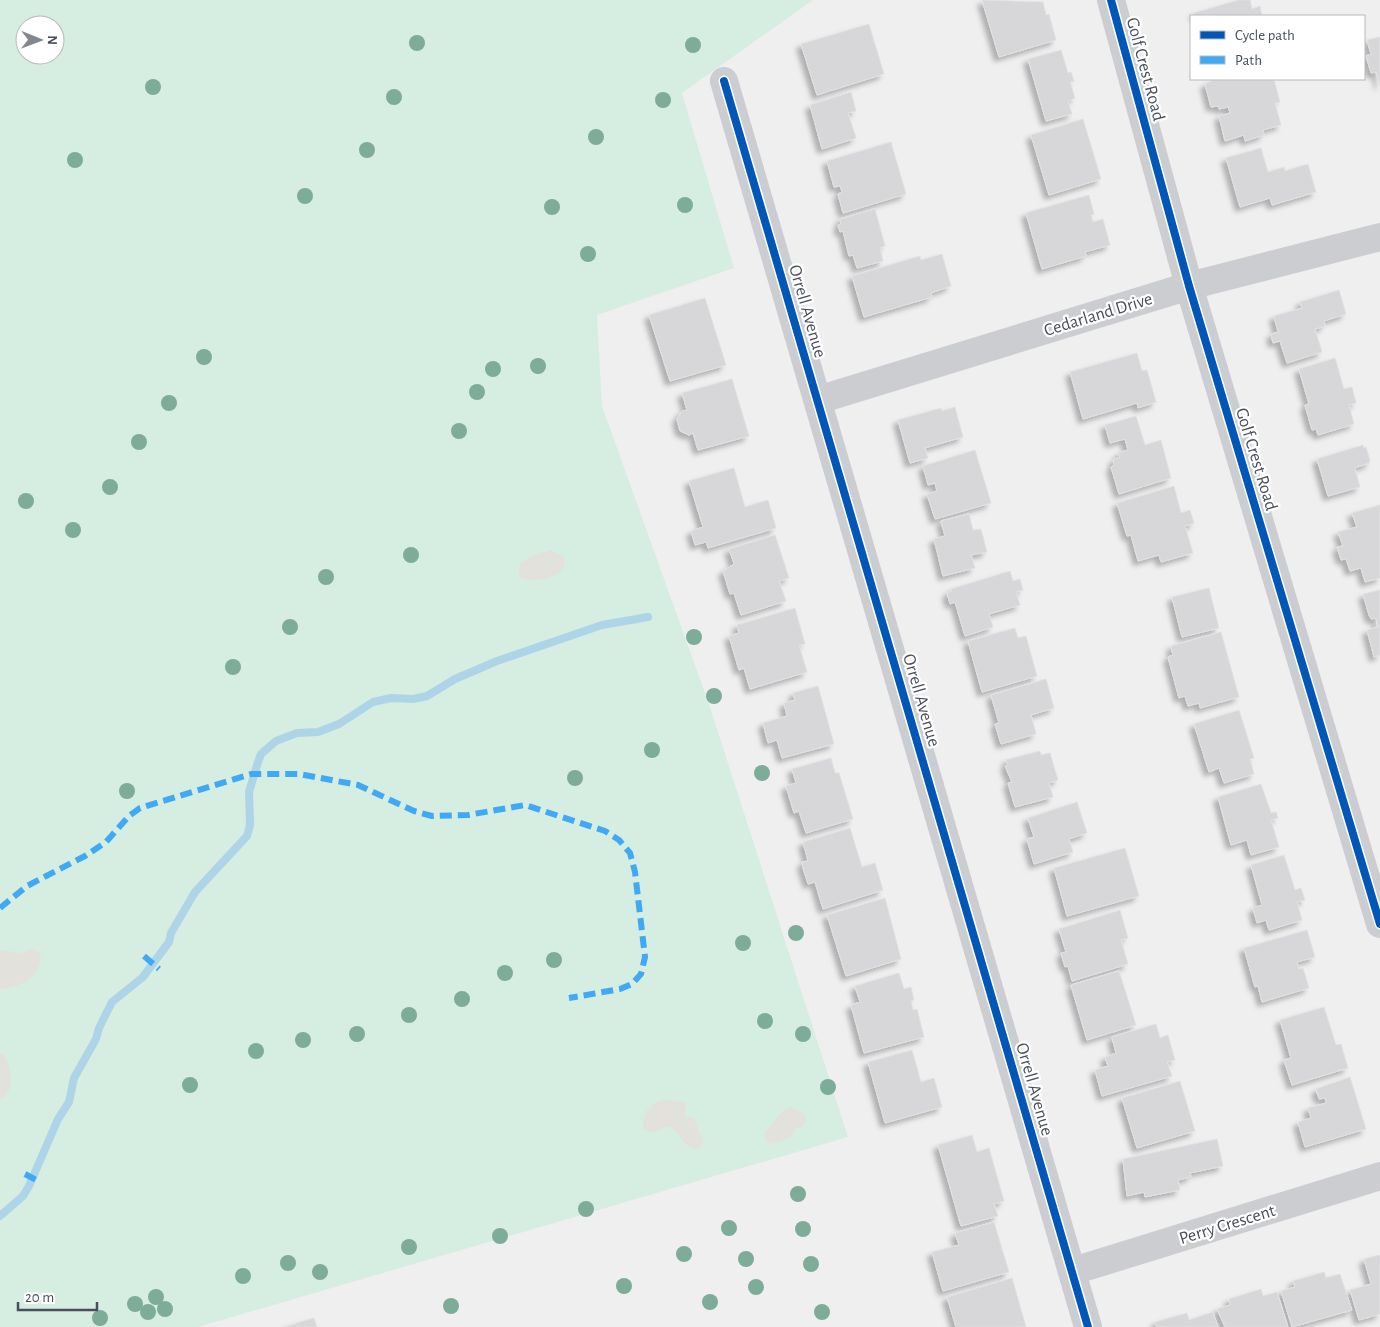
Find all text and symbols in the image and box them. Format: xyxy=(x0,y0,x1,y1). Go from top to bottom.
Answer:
north arrow xyxy=(15,15,65,65)
legend xyxy=(1190,15,1365,80)
street label: Golf Crest Road xyxy=(1123,16,1167,123)
text: Cycle path xyxy=(1235,28,1295,43)
text: N xyxy=(45,35,59,45)
text: Path xyxy=(1235,53,1262,68)
street label: Orrell Avenue xyxy=(785,263,829,360)
street label: Cedarland Drive xyxy=(1042,290,1155,340)
street label: Golf Crest Road xyxy=(1232,406,1280,513)
street label: Orrell Avenue xyxy=(899,652,943,749)
street label: Orrell Avenue xyxy=(1012,1041,1056,1138)
street label: Perry Crescent xyxy=(1177,1202,1278,1248)
scale bar xyxy=(18,1280,96,1312)
text: 20 m xyxy=(25,1290,54,1305)

